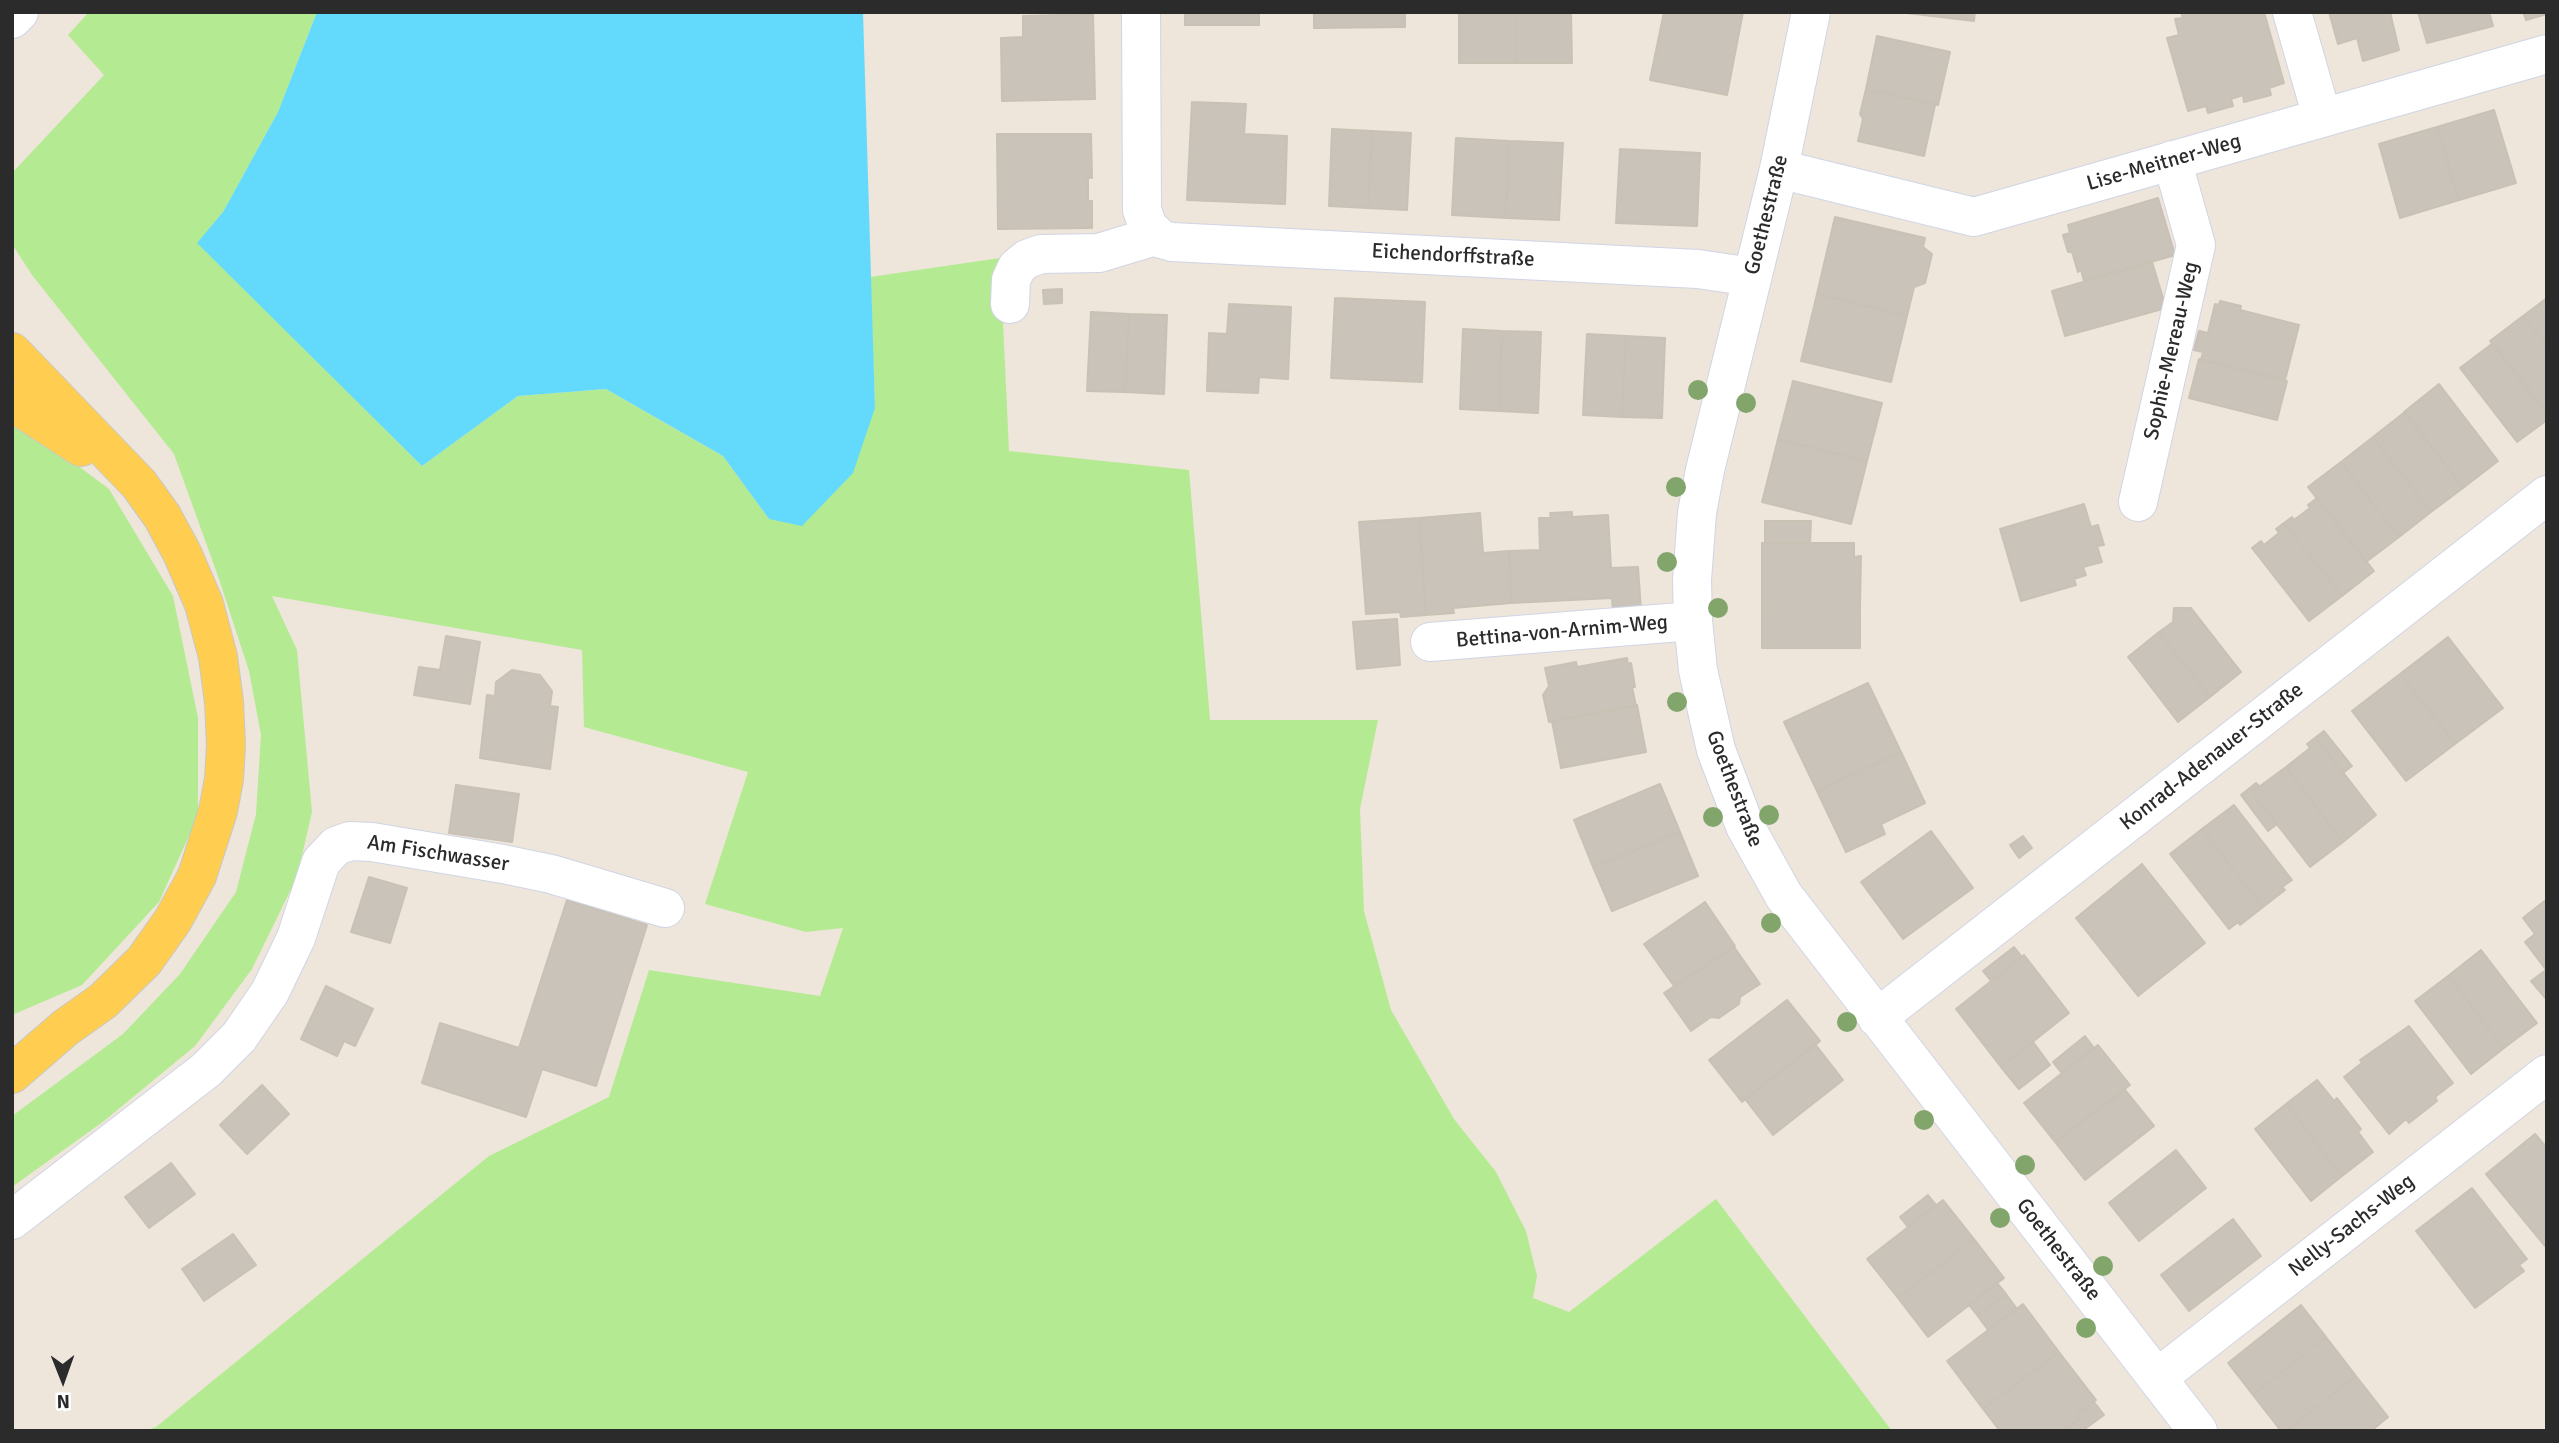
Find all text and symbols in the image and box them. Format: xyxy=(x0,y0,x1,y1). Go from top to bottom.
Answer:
street label: Lise-Meitner-Weg xyxy=(2084,129,2244,197)
street label: Goethestraße xyxy=(1740,152,1794,278)
street label: Eichendorffstraße xyxy=(1371,239,1535,273)
street label: Sophie-Mereau-Weg xyxy=(2139,259,2205,443)
street label: Bettina-von-Arnim-Weg xyxy=(1455,610,1669,654)
street label: Konrad-Adenauer-Straße xyxy=(2115,678,2309,836)
street label: Goethestraße xyxy=(1700,727,1768,851)
street label: Am Fischwasser xyxy=(365,830,511,878)
street label: Nelly-Sachs-Weg xyxy=(2284,1169,2420,1283)
street label: Goethestraße xyxy=(2010,1194,2106,1306)
north arrow xyxy=(28,1345,98,1415)
text: N xyxy=(57,1389,70,1413)

